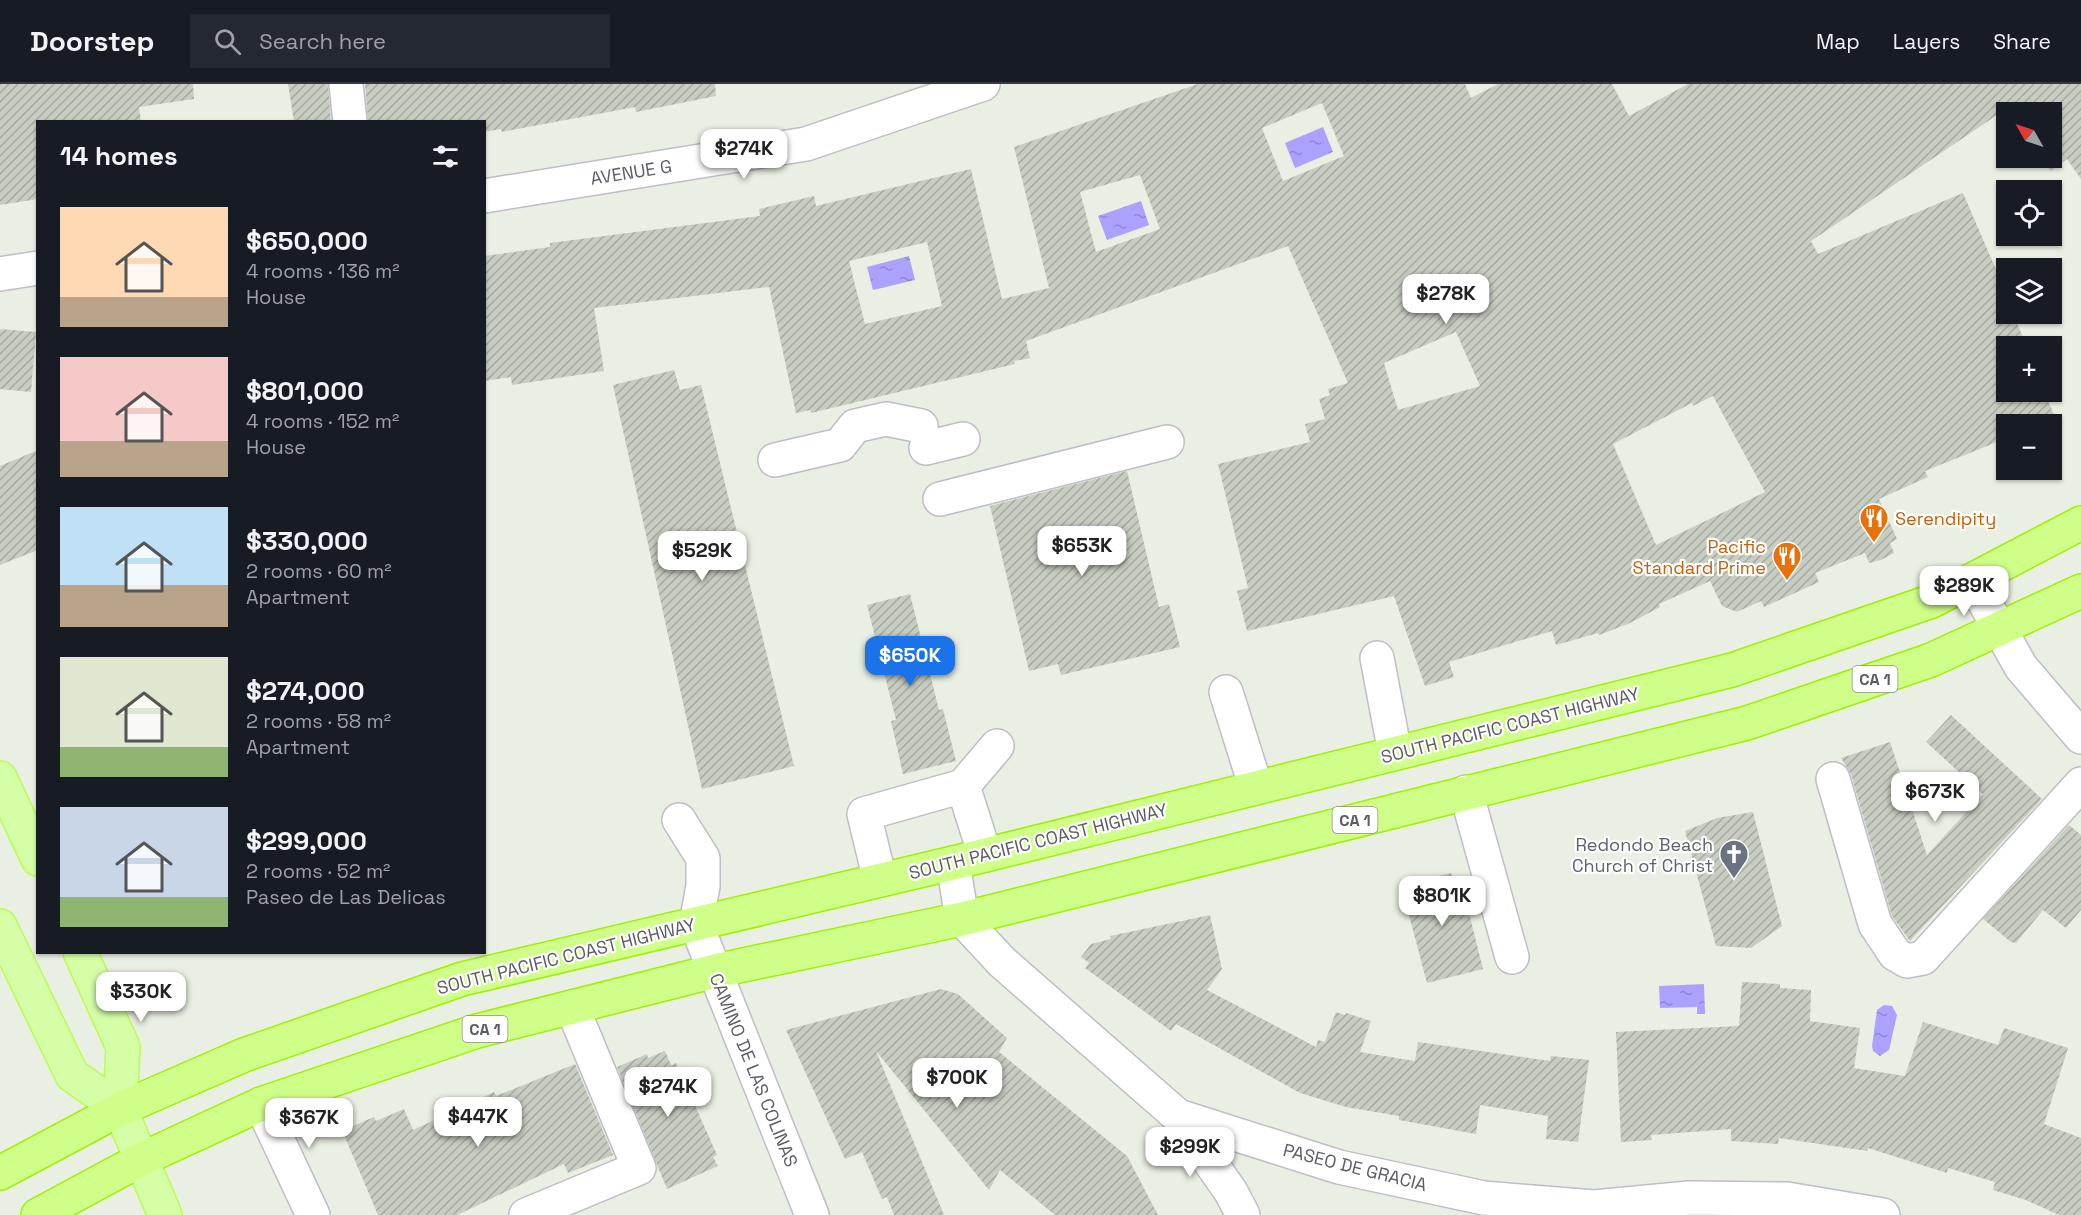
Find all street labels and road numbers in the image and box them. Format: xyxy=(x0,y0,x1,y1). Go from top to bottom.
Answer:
street label: AVENUE G xyxy=(589,154,673,190)
road number: CA 1 xyxy=(1852,666,1898,692)
street label: SOUTH PACIFIC COAST HIGHWAY xyxy=(1378,682,1642,768)
street label: SOUTH PACIFIC COAST HIGHWAY xyxy=(906,798,1170,884)
road number: CA 1 xyxy=(1332,807,1378,833)
street label: SOUTH PACIFIC COAST HIGHWAY xyxy=(434,913,698,999)
street label: CAMINO DE LAS COLINAS xyxy=(705,970,803,1170)
road number: CA 1 xyxy=(462,1016,508,1042)
street label: PASEO DE GRACIA xyxy=(1281,1138,1429,1196)

